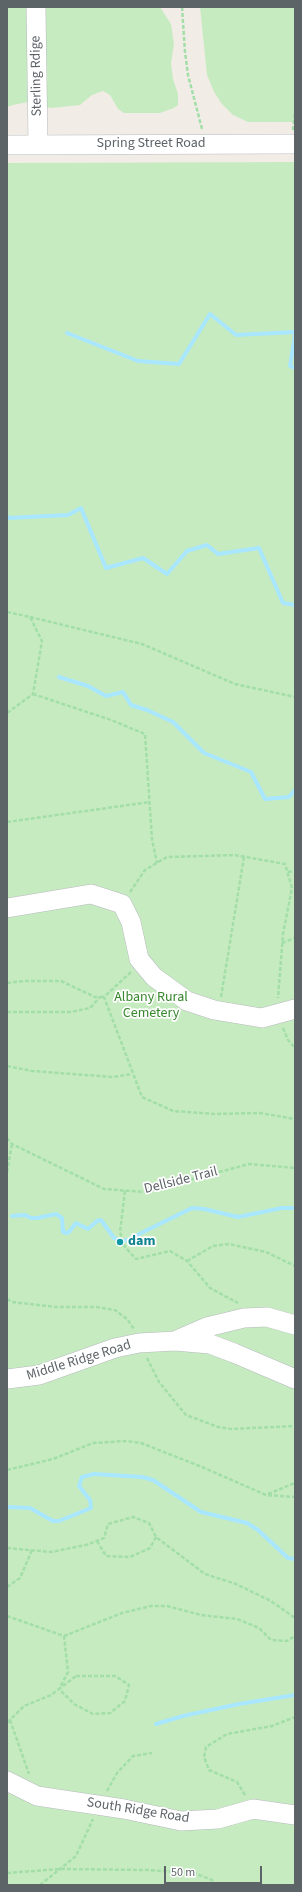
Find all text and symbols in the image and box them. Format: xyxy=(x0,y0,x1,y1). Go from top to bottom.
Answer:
street label: Sterling Rdige xyxy=(28,35,46,117)
street label: Spring Street Road xyxy=(97,136,205,152)
park label: Albany Rural Cemetery xyxy=(114,990,188,1022)
street label: Dellside Trail xyxy=(143,1164,219,1198)
place label: dam xyxy=(128,1234,155,1250)
marker: dam xyxy=(115,1237,125,1247)
street label: Middle Ridge Road xyxy=(25,1337,133,1385)
street label: South Ridge Road xyxy=(85,1795,191,1827)
scale bar xyxy=(166,1858,264,1884)
text: 50 m xyxy=(171,1864,195,1881)

